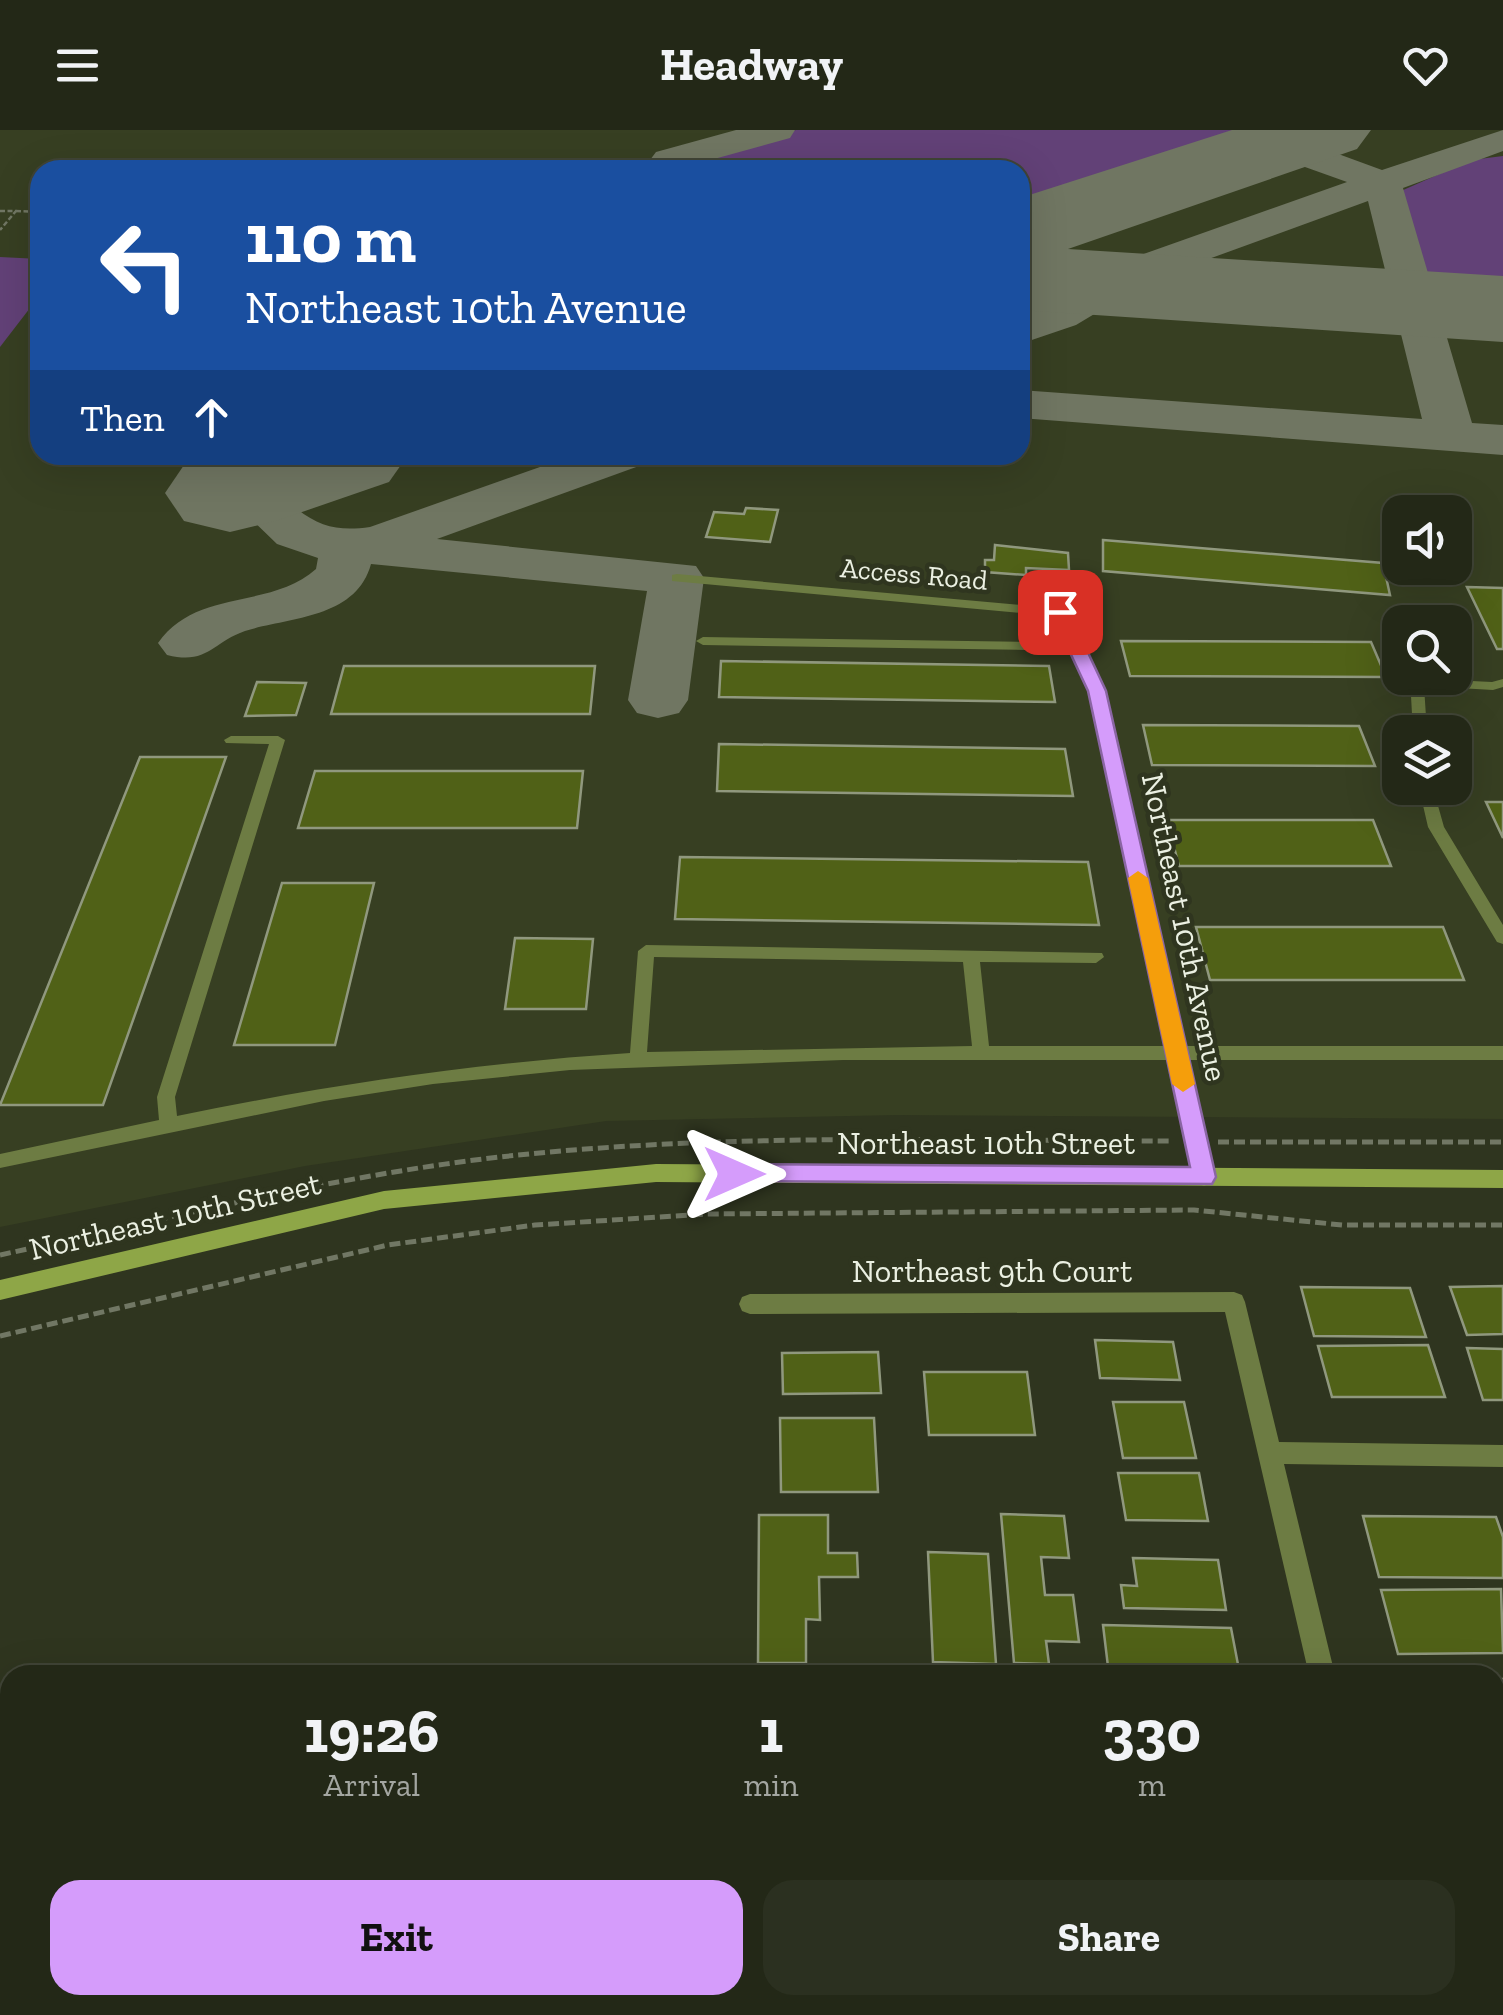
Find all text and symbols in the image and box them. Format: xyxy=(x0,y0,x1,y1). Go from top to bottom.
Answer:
icon: menu xyxy=(50,38,105,93)
text: Headway xyxy=(660,38,843,92)
icon: heart xyxy=(1398,38,1453,93)
text: 110 m xyxy=(245,196,416,280)
icon: left xyxy=(80,200,210,330)
text: Northeast 10th Avenue xyxy=(245,281,687,335)
icon: ahead xyxy=(184,390,239,445)
text: Then xyxy=(80,395,164,441)
map controls xyxy=(1382,495,1472,805)
button: sound xyxy=(1382,495,1472,585)
street label: Access Road xyxy=(839,551,989,597)
pin xyxy=(1018,570,1103,655)
icon: arrive xyxy=(1033,585,1088,640)
button: search xyxy=(1382,605,1472,695)
button: layers xyxy=(1382,715,1472,805)
street label: Northeast 10th Avenue xyxy=(1134,769,1236,1085)
position arrow xyxy=(682,1122,786,1226)
street label: Northeast 10th Street xyxy=(837,1124,1135,1162)
street label: Northeast 10th Street xyxy=(26,1164,325,1268)
street label: Northeast 9th Court xyxy=(852,1252,1132,1290)
text: 19:26 xyxy=(304,1695,440,1767)
text: 1 xyxy=(759,1695,783,1767)
text: 330 xyxy=(1102,1695,1201,1767)
text: Arrival xyxy=(324,1766,420,1804)
text: min xyxy=(744,1766,799,1804)
text: m xyxy=(1138,1766,1166,1804)
button: Exit xyxy=(50,1880,743,1995)
button: Share xyxy=(763,1880,1455,1995)

